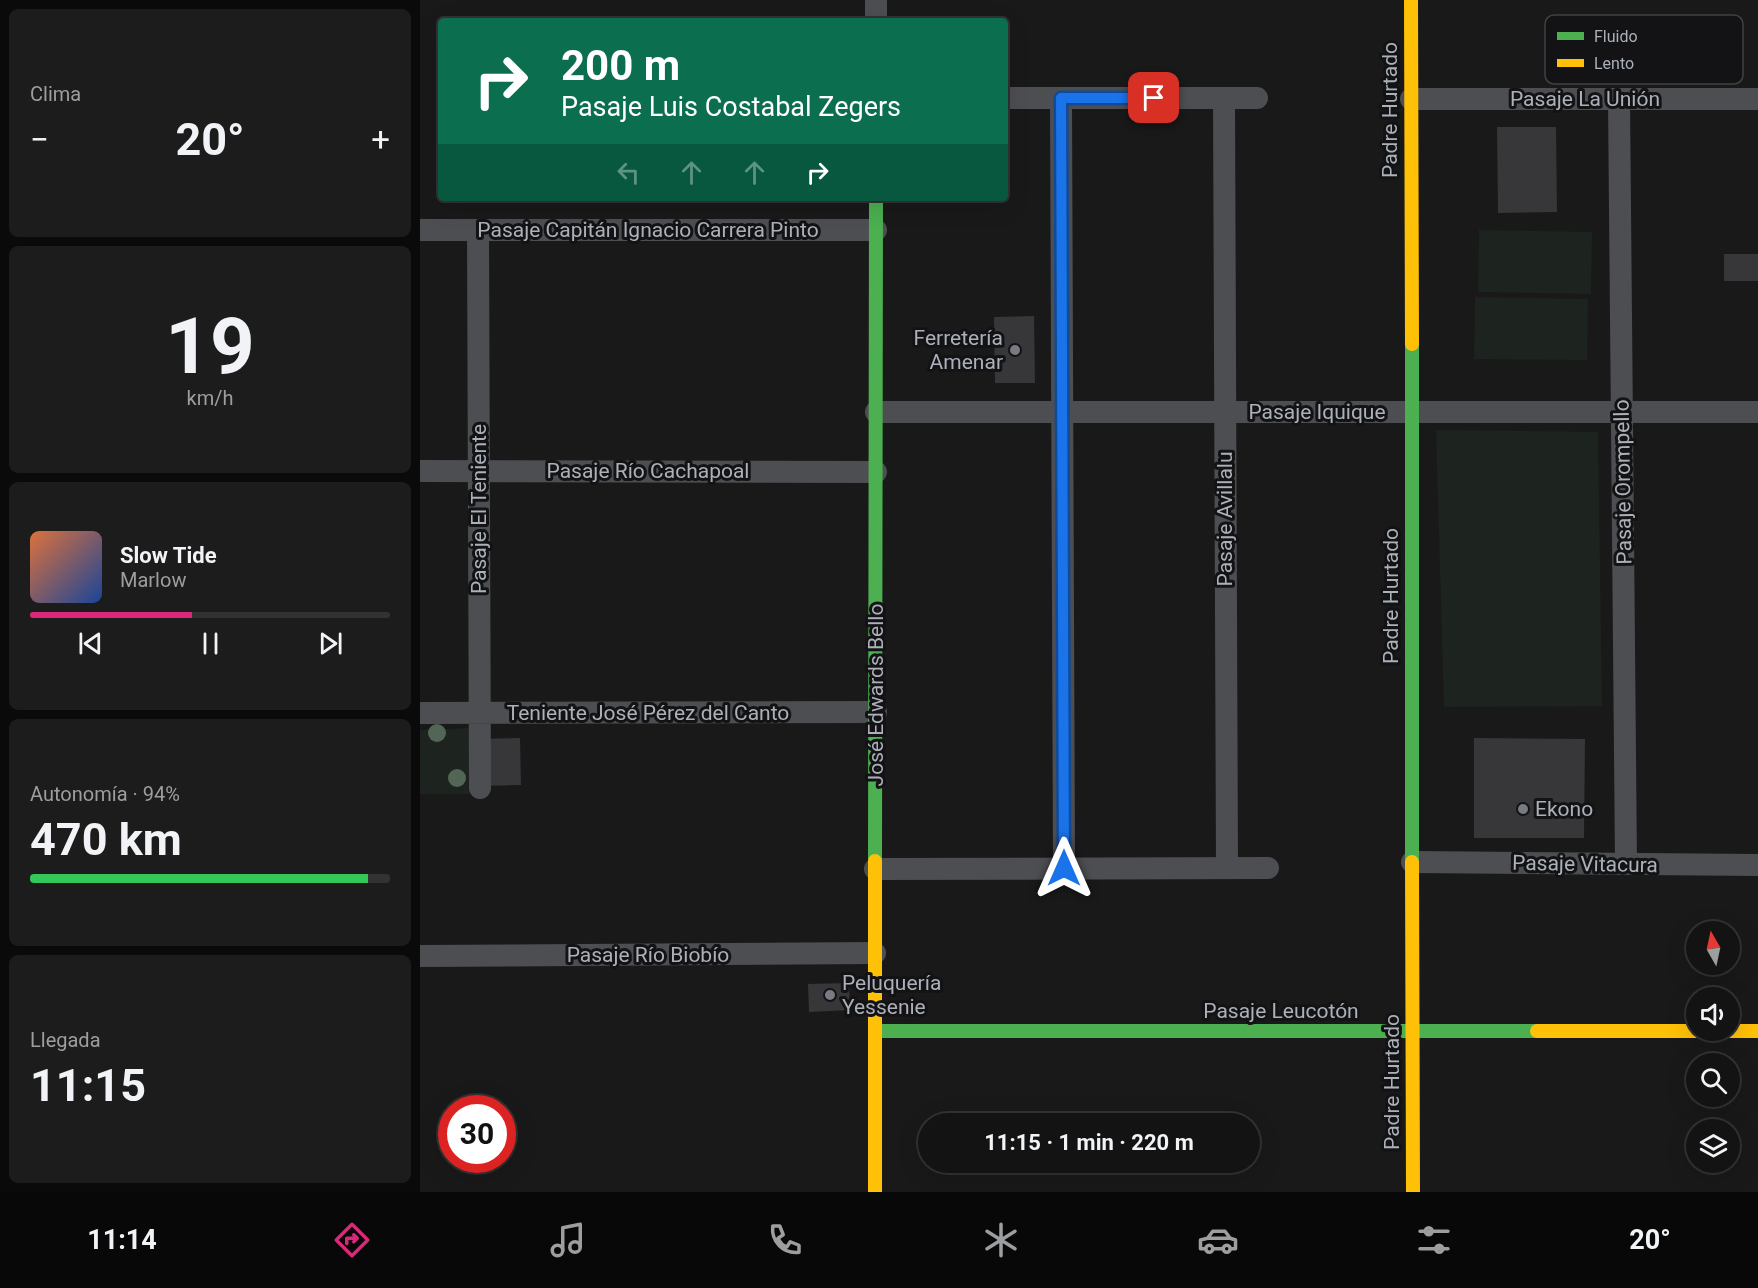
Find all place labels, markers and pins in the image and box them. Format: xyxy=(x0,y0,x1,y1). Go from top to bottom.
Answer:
pin xyxy=(1128,72,1179,123)
place label: Ferretería Amenar xyxy=(914,326,1003,374)
marker: Ferretería Amenar xyxy=(1008,343,1022,357)
place label: Ekono xyxy=(1535,797,1593,821)
marker: Ekono xyxy=(1516,802,1530,816)
place label: Peluquería Yessenie xyxy=(842,971,941,1019)
marker: Peluquería Yessenie xyxy=(823,988,837,1002)

